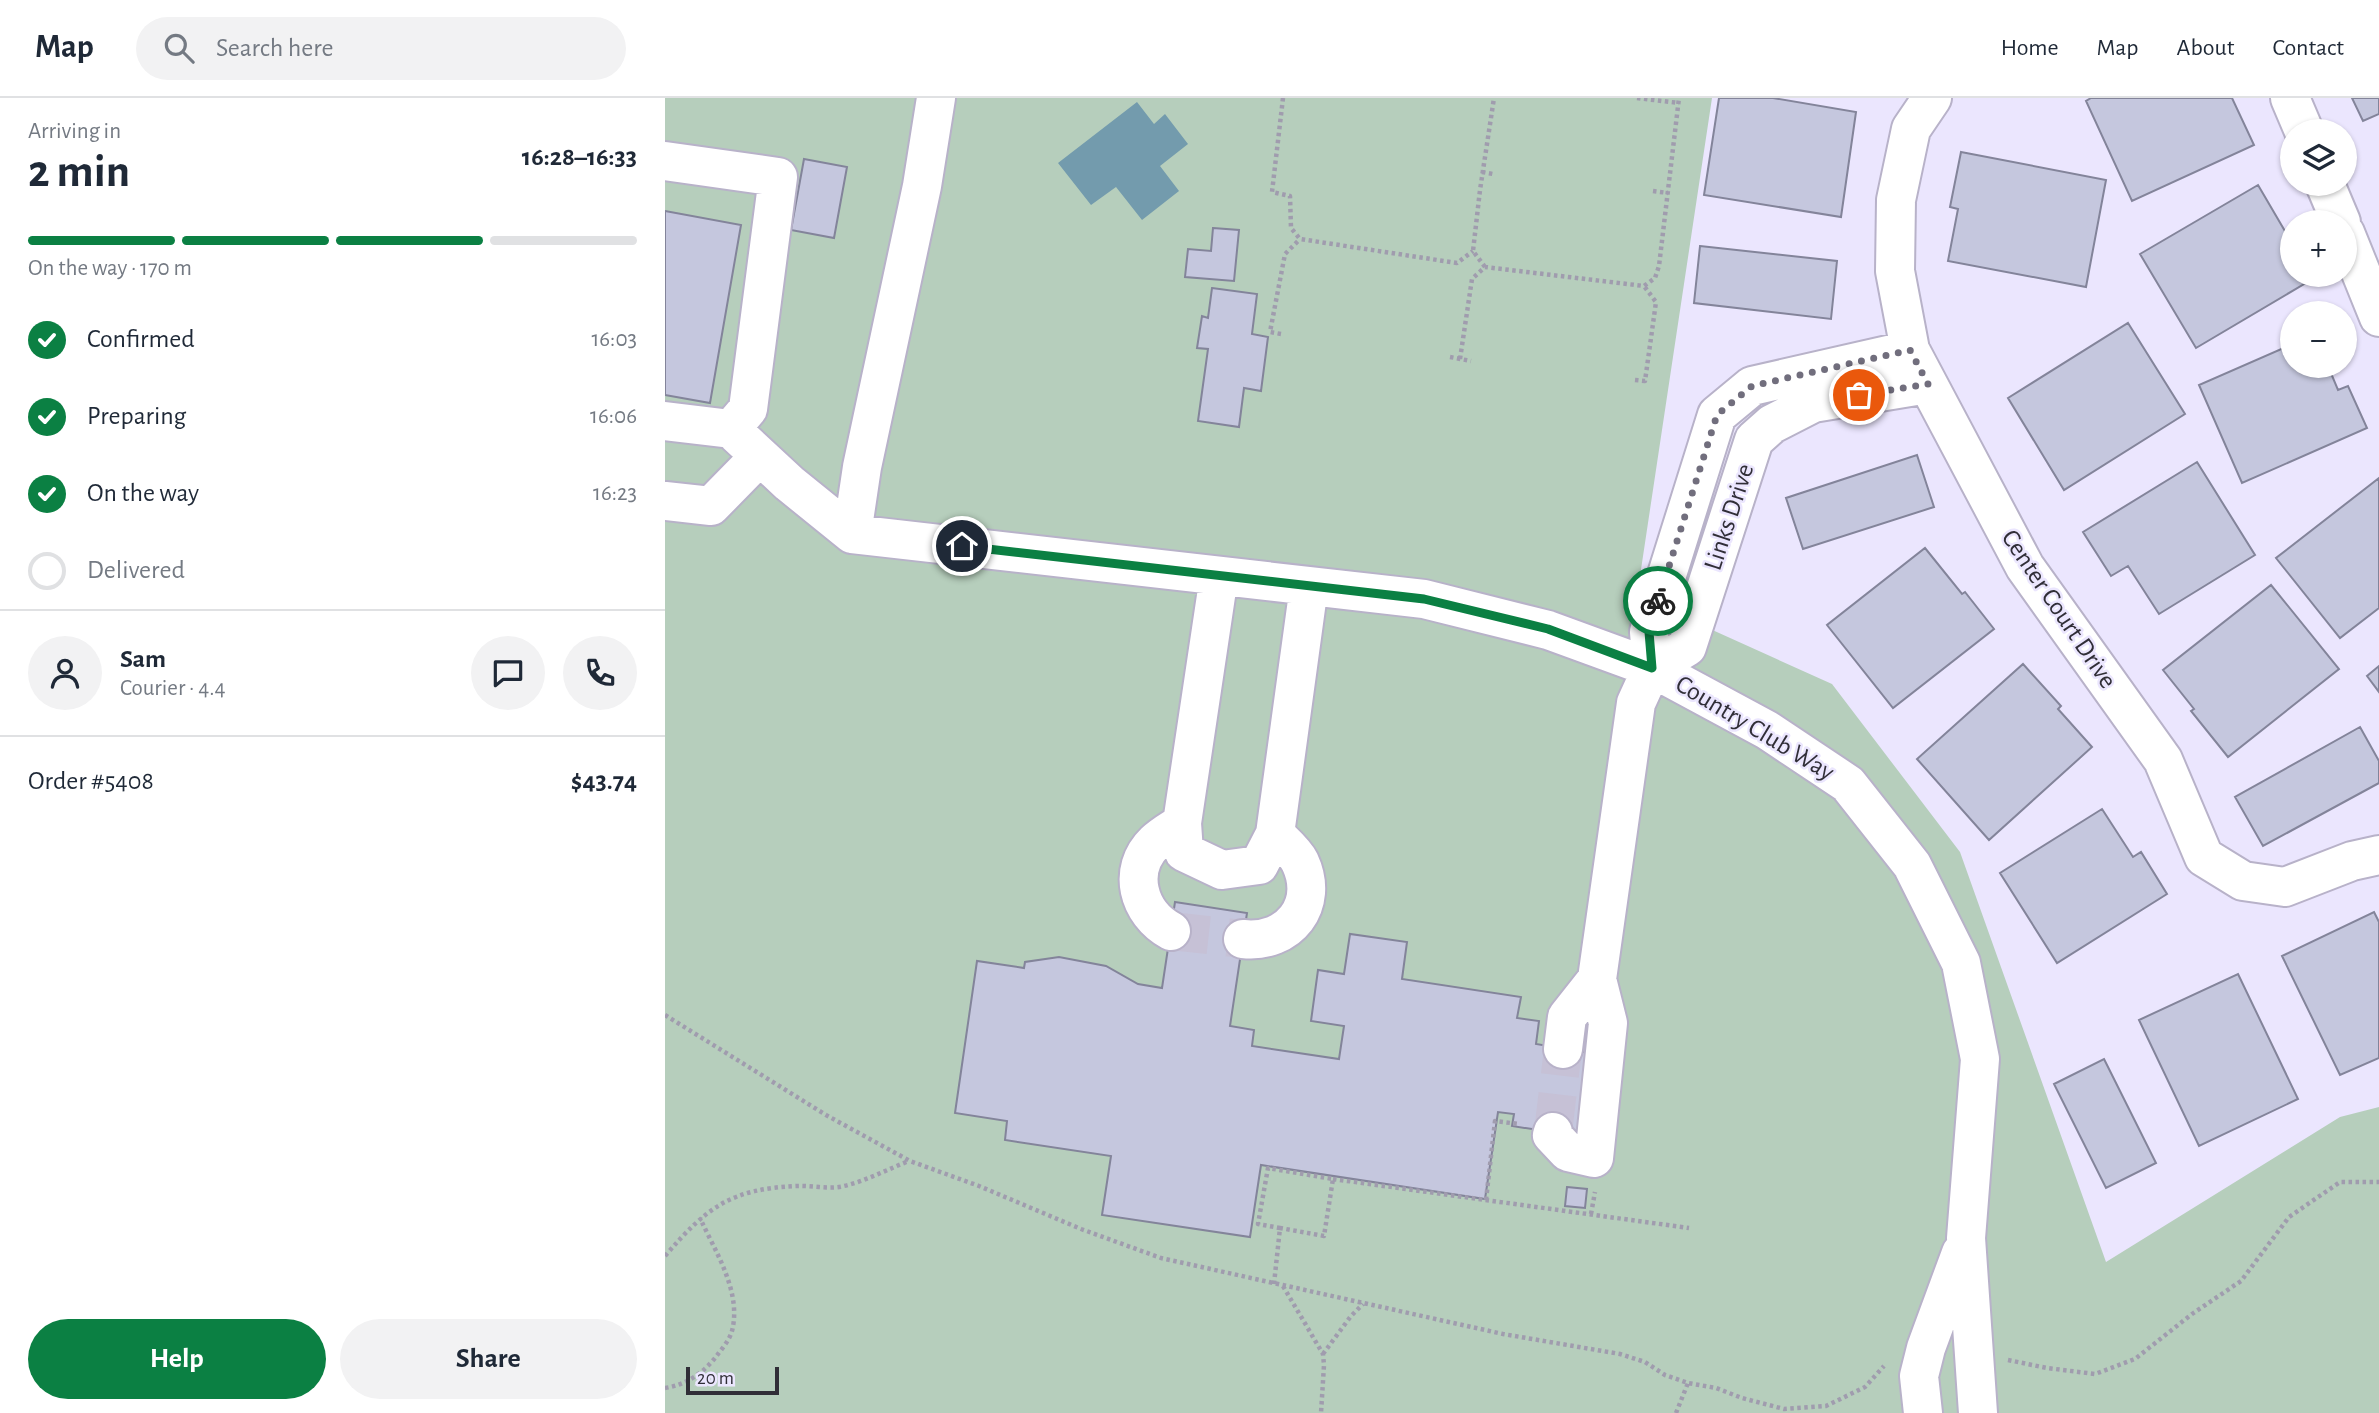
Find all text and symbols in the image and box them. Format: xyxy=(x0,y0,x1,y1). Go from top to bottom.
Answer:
search box xyxy=(136,17,626,80)
icon: search xyxy=(160,29,198,67)
text: Map xyxy=(35,31,94,64)
text: Search here xyxy=(216,35,334,61)
text: Home xyxy=(2001,36,2059,60)
text: Map xyxy=(2097,36,2139,60)
text: About xyxy=(2177,36,2234,60)
text: Contact xyxy=(2272,36,2344,60)
map controls xyxy=(2280,119,2357,378)
button: layers xyxy=(2280,119,2357,196)
text: Arriving in xyxy=(28,120,121,143)
text: 16:28–16:33 xyxy=(522,144,637,170)
text: 2 min xyxy=(28,149,130,195)
button: + xyxy=(2280,210,2357,287)
text: On the way · 170 m xyxy=(28,257,192,280)
button: − xyxy=(2280,301,2357,378)
icon: check xyxy=(28,321,66,359)
text: Confirmed xyxy=(87,326,195,352)
text: 16:03 xyxy=(591,328,637,351)
pin xyxy=(1829,365,1889,425)
icon: bag xyxy=(1840,376,1878,414)
icon: check xyxy=(28,398,66,436)
text: Preparing xyxy=(87,403,186,429)
text: 16:06 xyxy=(590,405,637,428)
street label: Links Drive xyxy=(1700,460,1758,574)
icon: check xyxy=(28,475,66,513)
text: On the way xyxy=(87,480,199,506)
text: 16:23 xyxy=(593,482,637,505)
pin xyxy=(932,516,992,576)
street label: Center Court Drive xyxy=(1997,525,2121,693)
icon: home xyxy=(943,527,981,565)
text: Delivered xyxy=(87,557,185,583)
courier xyxy=(1623,566,1693,636)
icon: bike xyxy=(1639,582,1677,620)
button: person xyxy=(28,636,102,710)
button: chat xyxy=(471,636,545,710)
button: phone xyxy=(563,636,637,710)
text: Sam xyxy=(120,646,166,672)
street label: Country Club Way xyxy=(1671,670,1839,786)
text: Courier · 4.4 xyxy=(120,677,226,700)
text: Order #5408 xyxy=(28,768,154,794)
text: $43.74 xyxy=(571,768,637,794)
button: Help xyxy=(28,1319,326,1399)
button: Share xyxy=(340,1319,637,1399)
scale bar xyxy=(686,1364,779,1396)
text: 20 m xyxy=(697,1369,734,1388)

